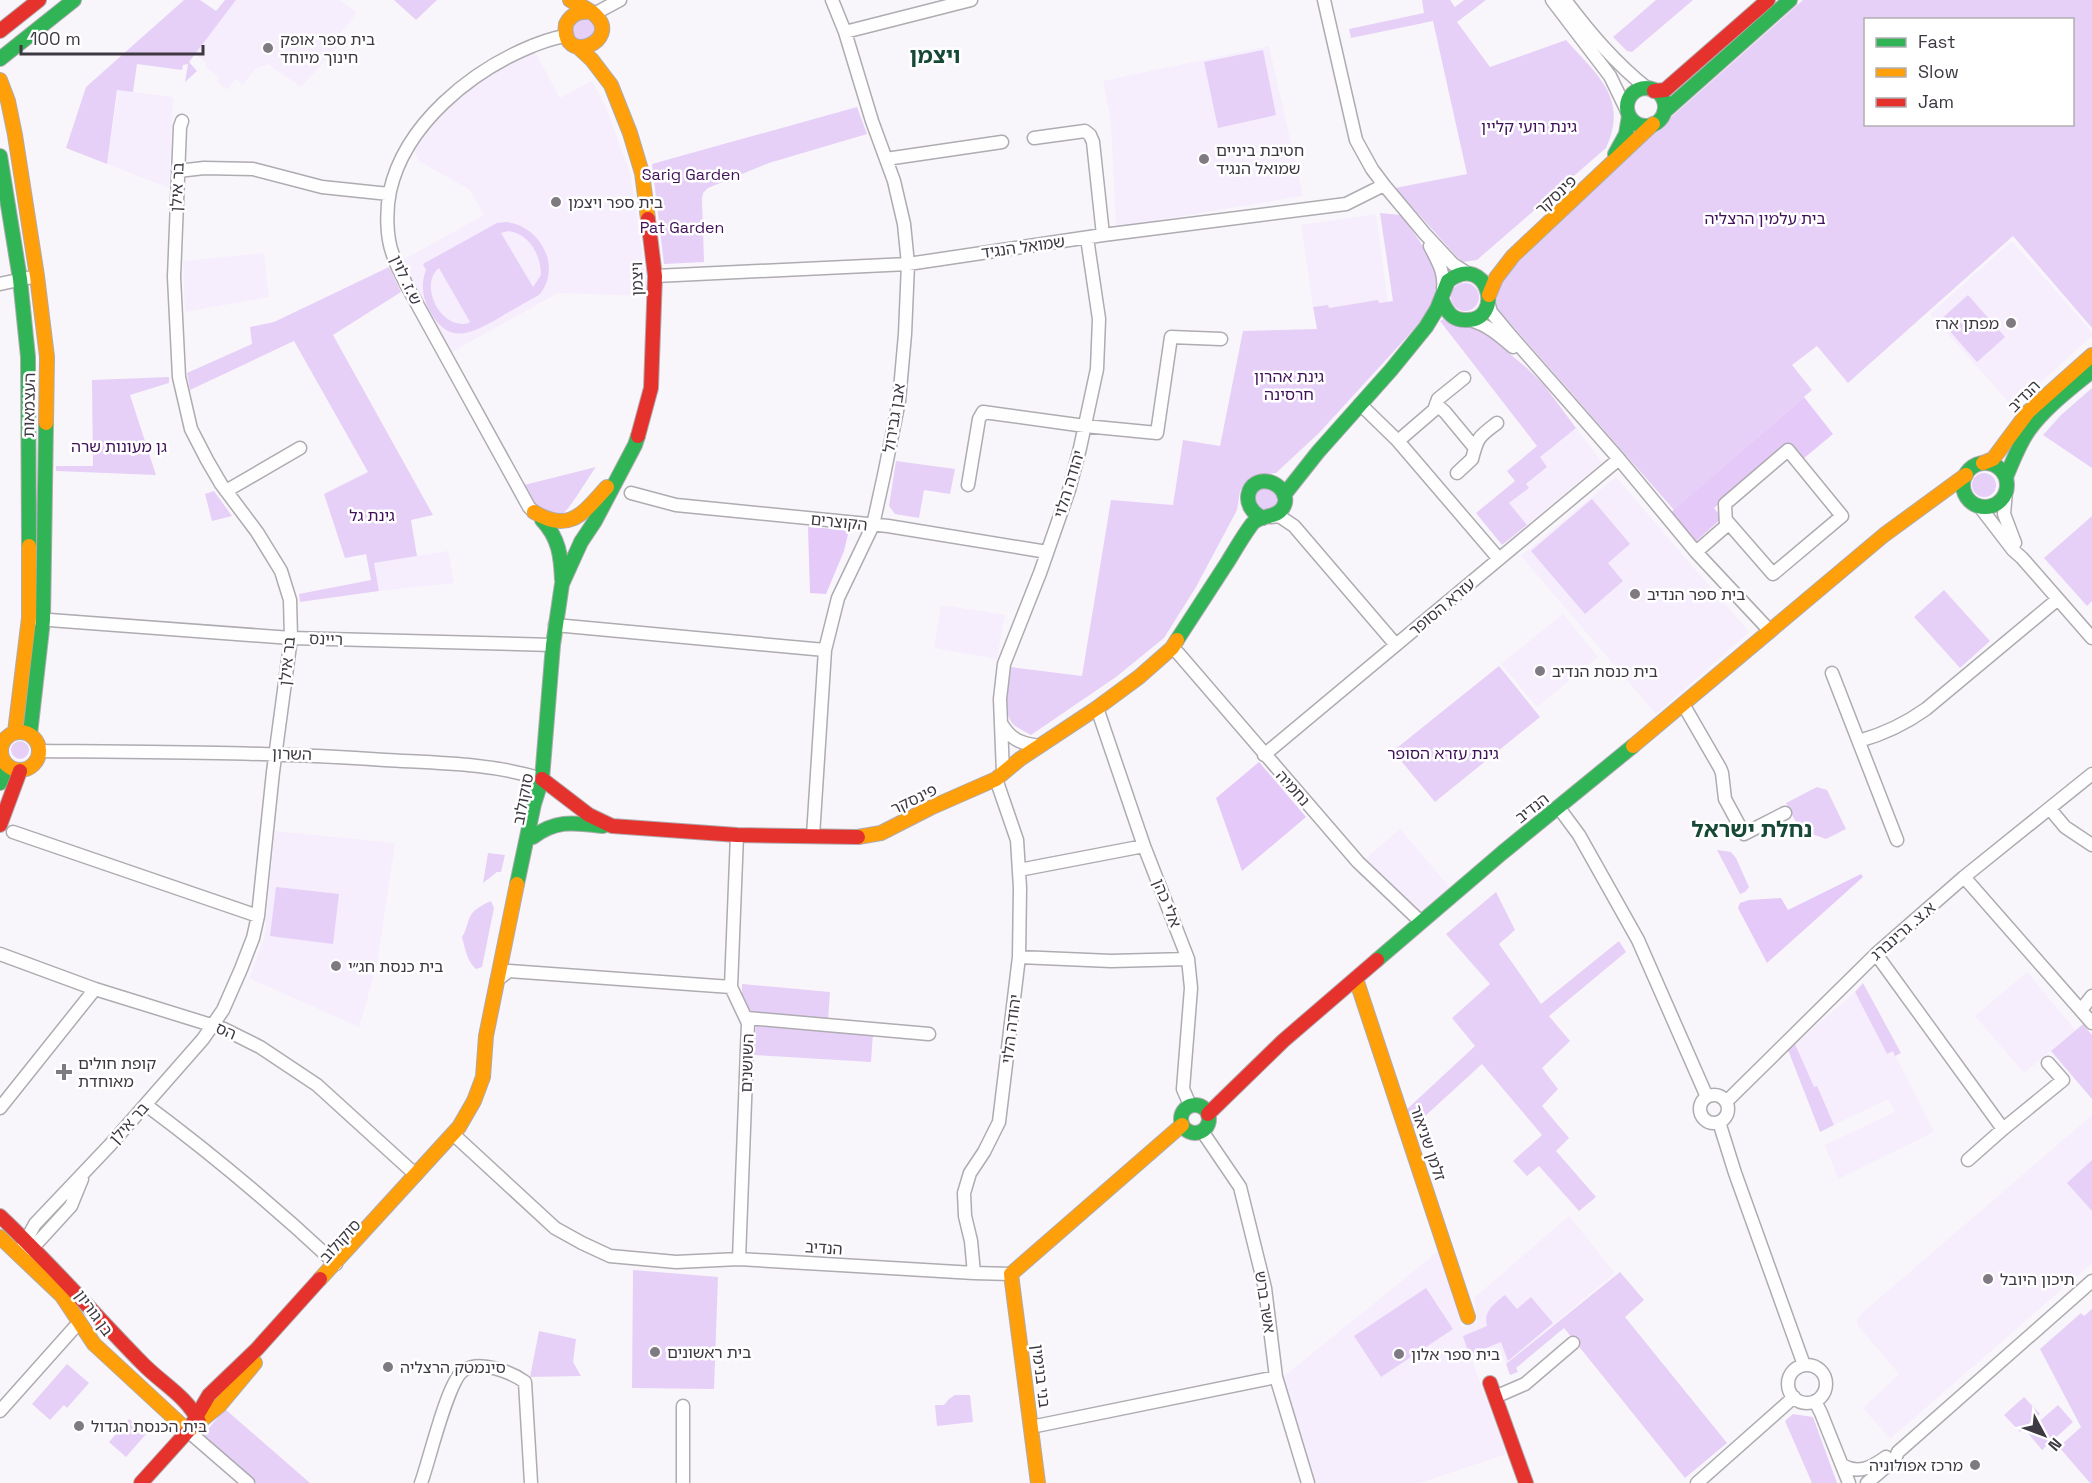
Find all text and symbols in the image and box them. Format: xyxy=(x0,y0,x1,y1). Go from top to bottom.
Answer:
scale bar xyxy=(21,18,202,56)
legend xyxy=(1864,18,2074,126)
text: 100 m xyxy=(30,27,81,50)
place label: בית ספר אופק חינוך מיוחד xyxy=(280,29,375,68)
text: Fast xyxy=(1918,30,1955,53)
marker: בית ספר אופק חינוך מיוחד xyxy=(261,41,275,55)
district label: ויצמן xyxy=(909,41,961,69)
text: Slow xyxy=(1918,60,1959,83)
text: Jam xyxy=(1918,90,1954,113)
park label: גינת רועי קליין xyxy=(1481,116,1577,137)
place label: חטיבת ביניים שמואל הנגיד xyxy=(1216,140,1304,179)
marker: חטיבת ביניים שמואל הנגיד xyxy=(1197,152,1211,166)
street label: בר אילן xyxy=(165,162,189,212)
park label: Sarig Garden xyxy=(642,164,740,185)
street label: פינסקר xyxy=(1531,171,1581,219)
place label: בית ספר ויצמן xyxy=(568,192,663,213)
marker: בית ספר ויצמן xyxy=(549,195,563,209)
park label: בית עלמין הרצליה xyxy=(1704,208,1826,229)
park label: Pat Garden xyxy=(640,217,724,238)
street label: שמואל הנגיד xyxy=(980,231,1066,263)
street label: ש.ז. לוין xyxy=(385,252,427,308)
street label: ויצמן xyxy=(626,262,648,296)
place label: מפתן ארז xyxy=(1935,313,1999,334)
marker: מפתן ארז xyxy=(2004,316,2018,330)
park label: גינת אהרון חרסינה xyxy=(1254,366,1324,405)
street label: העצמאות xyxy=(18,372,40,438)
street label: הנדיב xyxy=(2003,375,2045,417)
street label: אבן גבירול xyxy=(878,382,910,454)
park label: גן מעונות שרה xyxy=(71,436,167,457)
street label: יהודה הלוי xyxy=(1049,448,1089,520)
park label: גינת גל xyxy=(349,505,395,526)
street label: הקוצרים xyxy=(809,509,869,535)
street label: עזרא הסופר xyxy=(1405,573,1479,641)
place label: בית ספר הנדיב xyxy=(1647,584,1745,605)
marker: בית ספר הנדיב xyxy=(1628,587,1642,601)
street label: ריינס xyxy=(309,628,343,650)
street label: בר אילן xyxy=(274,635,300,687)
place label: בית כנסת הנדיב xyxy=(1552,661,1658,682)
marker: בית כנסת הנדיב xyxy=(1533,664,1547,678)
street label: השרון xyxy=(272,743,312,765)
park label: גינת עזרא הסופר xyxy=(1387,743,1499,764)
street label: נחמיה xyxy=(1271,765,1315,811)
street label: סוקולוב xyxy=(508,771,538,827)
street label: פינסקר xyxy=(887,779,941,819)
street label: הנדיב xyxy=(1511,788,1553,828)
district label: נחלת ישראל xyxy=(1692,815,1812,843)
street label: אלי כהן xyxy=(1148,876,1186,930)
street label: א.צ. גרינברג xyxy=(1866,897,1940,965)
place label: בית כנסת חג״י xyxy=(348,956,443,977)
marker: בית כנסת חג״י xyxy=(329,959,343,973)
street label: יהודה הלוי xyxy=(996,993,1026,1065)
street label: הס xyxy=(213,1017,239,1045)
street label: השושנים xyxy=(735,1033,759,1093)
place label: קופת חולים מאוחדת xyxy=(78,1053,156,1092)
marker: קופת חולים מאוחדת xyxy=(55,1063,73,1081)
street label: בר אילן xyxy=(105,1098,153,1148)
street label: זלמן שניאור xyxy=(1405,1102,1451,1184)
street label: סוקולוב xyxy=(315,1215,365,1267)
street label: הנדיב xyxy=(805,1236,843,1260)
street label: אשר ברש xyxy=(1250,1269,1280,1335)
place label: תיכון היובל xyxy=(2000,1269,2075,1290)
marker: תיכון היובל xyxy=(1981,1272,1995,1286)
street label: בן גוריון xyxy=(70,1286,118,1340)
place label: בית ראשונים xyxy=(667,1342,751,1363)
street label: בני בנימין xyxy=(1027,1343,1055,1409)
place label: בית ספר אלון xyxy=(1411,1344,1500,1365)
marker: בית ראשונים xyxy=(648,1345,662,1359)
marker: בית ספר אלון xyxy=(1392,1347,1406,1361)
place label: סינמטק הרצליה xyxy=(400,1357,506,1378)
marker: סינמטק הרצליה xyxy=(381,1360,395,1374)
north arrow xyxy=(2014,1405,2074,1465)
place label: בית הכנסת הגדול xyxy=(91,1416,207,1437)
marker: בית הכנסת הגדול xyxy=(72,1419,86,1433)
text: N xyxy=(2043,1434,2066,1455)
place label: מרכז אפולוניה xyxy=(1869,1455,1963,1476)
marker: מרכז אפולוניה xyxy=(1968,1458,1982,1472)

